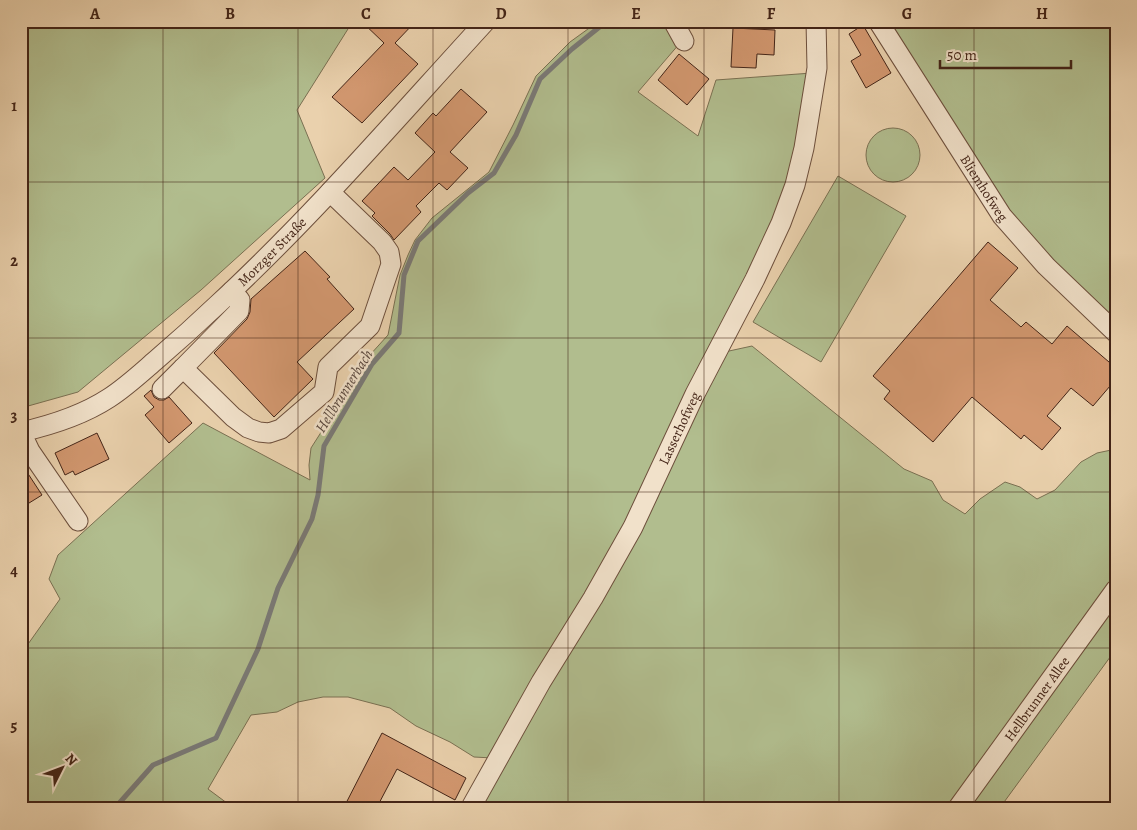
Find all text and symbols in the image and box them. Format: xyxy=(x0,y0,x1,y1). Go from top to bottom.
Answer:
text: A xyxy=(89,3,101,25)
text: B xyxy=(225,3,235,25)
text: C xyxy=(361,3,371,25)
text: D xyxy=(495,3,507,25)
text: E xyxy=(631,3,641,25)
text: F xyxy=(767,3,776,25)
text: G xyxy=(902,3,912,25)
text: H xyxy=(1036,3,1048,25)
scale bar xyxy=(940,38,1071,70)
text: 50 m xyxy=(947,45,977,65)
text: 1 xyxy=(11,95,17,117)
street label: Bliemhofweg xyxy=(956,151,1012,226)
street label: Morzger Straße xyxy=(234,213,311,291)
text: 2 xyxy=(10,250,18,272)
water label: Hellbrunnerbach xyxy=(311,346,377,436)
street label: Lasserhofweg xyxy=(654,389,705,468)
text: 3 xyxy=(11,405,18,427)
text: 4 xyxy=(10,560,18,582)
street label: Hellbrunner Allee xyxy=(1000,653,1074,745)
text: 5 xyxy=(11,715,18,737)
north arrow xyxy=(38,742,88,792)
text: N xyxy=(61,749,82,770)

